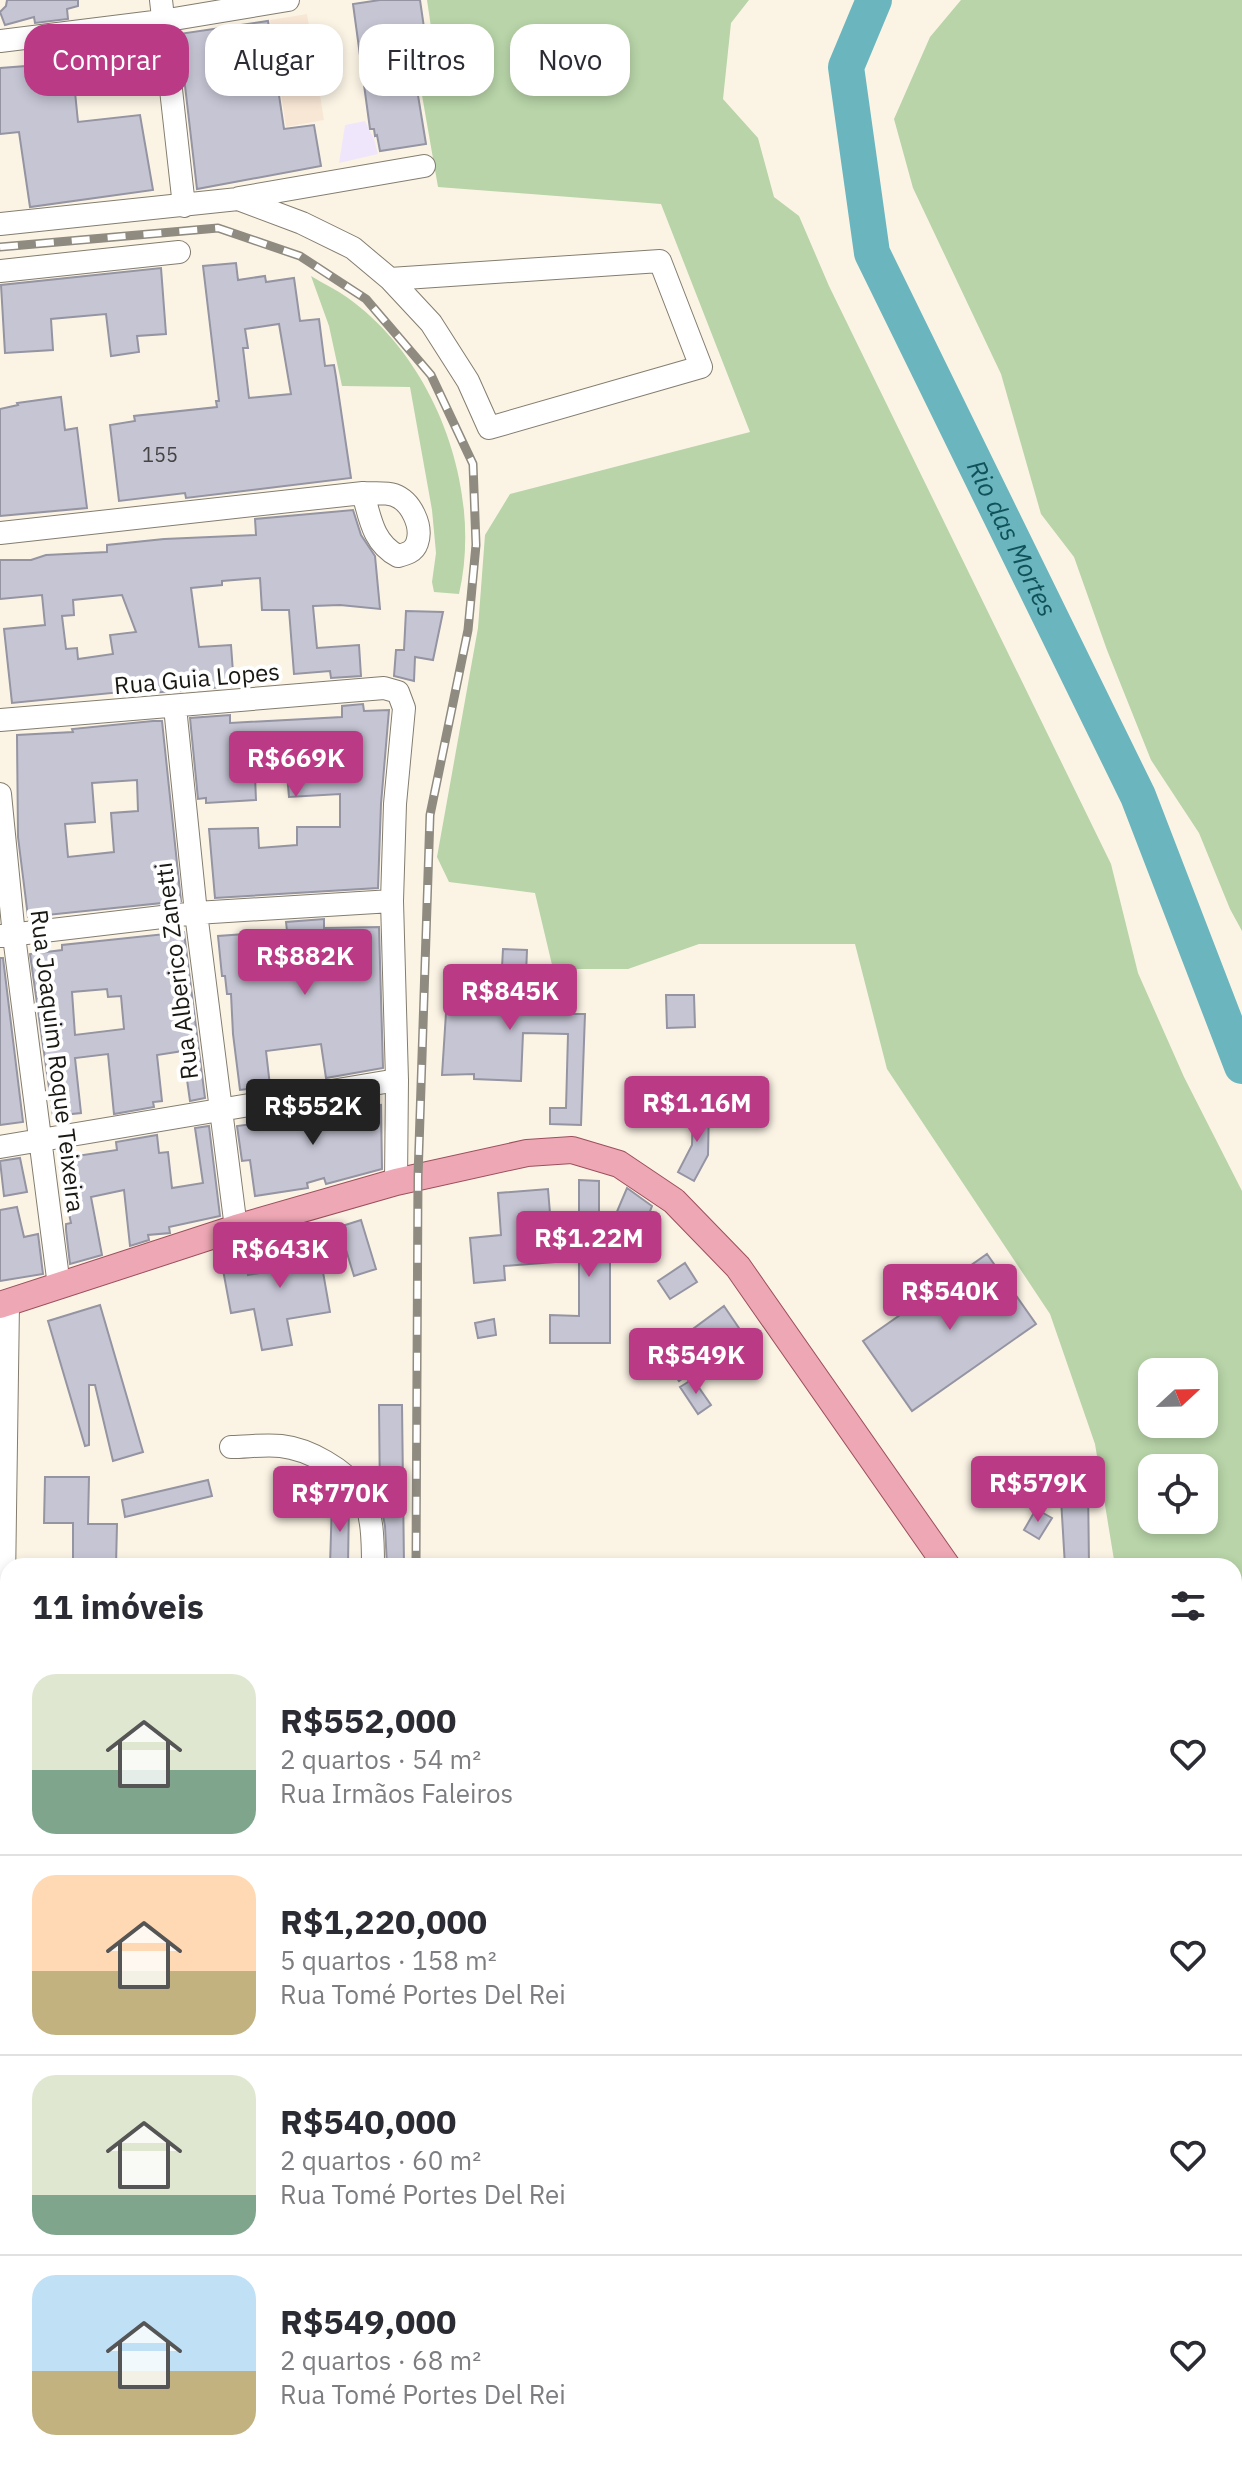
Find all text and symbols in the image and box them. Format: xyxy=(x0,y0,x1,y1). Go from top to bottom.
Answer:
chip: Comprar xyxy=(24,24,189,96)
chip: Alugar xyxy=(205,24,343,96)
chip: Filtros xyxy=(359,24,494,96)
chip: Novo xyxy=(510,24,630,96)
house number: 155 xyxy=(142,441,178,468)
water label: Rio das Mortes xyxy=(960,454,1065,622)
street label: Rua Guia Lopes xyxy=(113,655,281,701)
pin: R$669K xyxy=(231,731,361,799)
text: R$669K xyxy=(247,740,345,774)
street label: Rua Alberico Zanetti xyxy=(147,861,205,1082)
street label: Rua Joaquim Roque Teixeira xyxy=(24,908,92,1214)
pin: R$882K xyxy=(240,929,370,997)
text: R$882K xyxy=(256,938,354,972)
pin: R$845K xyxy=(445,964,575,1032)
text: R$845K xyxy=(461,973,559,1007)
pin: R$1.16M xyxy=(623,1076,771,1144)
pin: R$552K xyxy=(248,1079,378,1147)
text: R$1.16M xyxy=(642,1085,752,1119)
text: R$552K xyxy=(264,1088,362,1122)
pin: R$1.22M xyxy=(515,1211,663,1279)
text: R$1.22M xyxy=(534,1220,644,1254)
pin: R$643K xyxy=(215,1222,345,1290)
text: R$643K xyxy=(231,1231,329,1265)
pin: R$540K xyxy=(885,1264,1015,1332)
text: R$540K xyxy=(901,1273,999,1307)
pin: R$549K xyxy=(631,1328,761,1396)
text: R$549K xyxy=(647,1337,745,1371)
north arrow xyxy=(1138,1358,1218,1438)
map controls xyxy=(1138,1358,1218,1534)
button: locate xyxy=(1138,1454,1218,1534)
pin: R$579K xyxy=(973,1456,1103,1524)
text: R$579K xyxy=(989,1465,1087,1499)
pin: R$770K xyxy=(275,1466,405,1534)
text: R$770K xyxy=(291,1475,389,1509)
text: 11 imóveis xyxy=(32,1584,204,1628)
icon: filters xyxy=(1166,1584,1210,1628)
text: R$552,000 xyxy=(280,1698,456,1742)
icon: home xyxy=(96,1706,192,1802)
icon: heart xyxy=(1166,1732,1210,1776)
text: 2 quartos · 54 m² xyxy=(280,1742,481,1776)
text: Rua Irmãos Faleiros xyxy=(280,1776,513,1810)
text: R$1,220,000 xyxy=(280,1899,487,1943)
icon: home xyxy=(96,1907,192,2003)
icon: heart xyxy=(1166,1933,1210,1977)
text: 5 quartos · 158 m² xyxy=(280,1943,497,1977)
text: Rua Tomé Portes Del Rei xyxy=(280,1977,566,2011)
text: R$540,000 xyxy=(280,2099,456,2143)
icon: home xyxy=(96,2107,192,2203)
icon: heart xyxy=(1166,2133,1210,2177)
text: 2 quartos · 60 m² xyxy=(280,2143,481,2177)
text: Rua Tomé Portes Del Rei xyxy=(280,2177,566,2211)
text: R$549,000 xyxy=(280,2299,456,2343)
icon: home xyxy=(96,2307,192,2403)
icon: heart xyxy=(1166,2333,1210,2377)
text: 2 quartos · 68 m² xyxy=(280,2343,481,2377)
text: Rua Tomé Portes Del Rei xyxy=(280,2377,566,2411)

